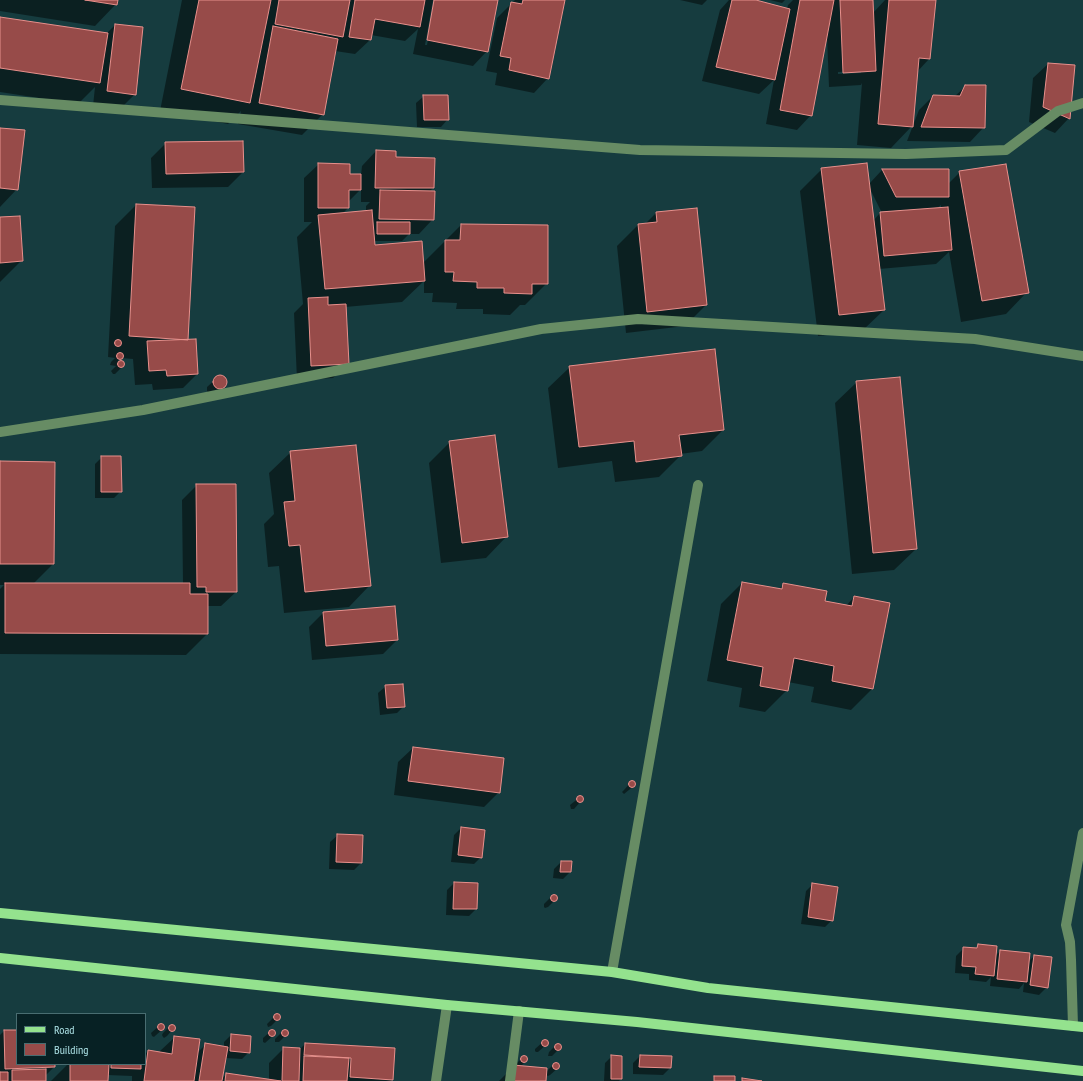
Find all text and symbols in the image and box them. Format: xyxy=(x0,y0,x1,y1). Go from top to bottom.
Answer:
legend xyxy=(16,1013,146,1065)
text: Road xyxy=(54,1022,74,1037)
text: Building xyxy=(54,1042,89,1057)

